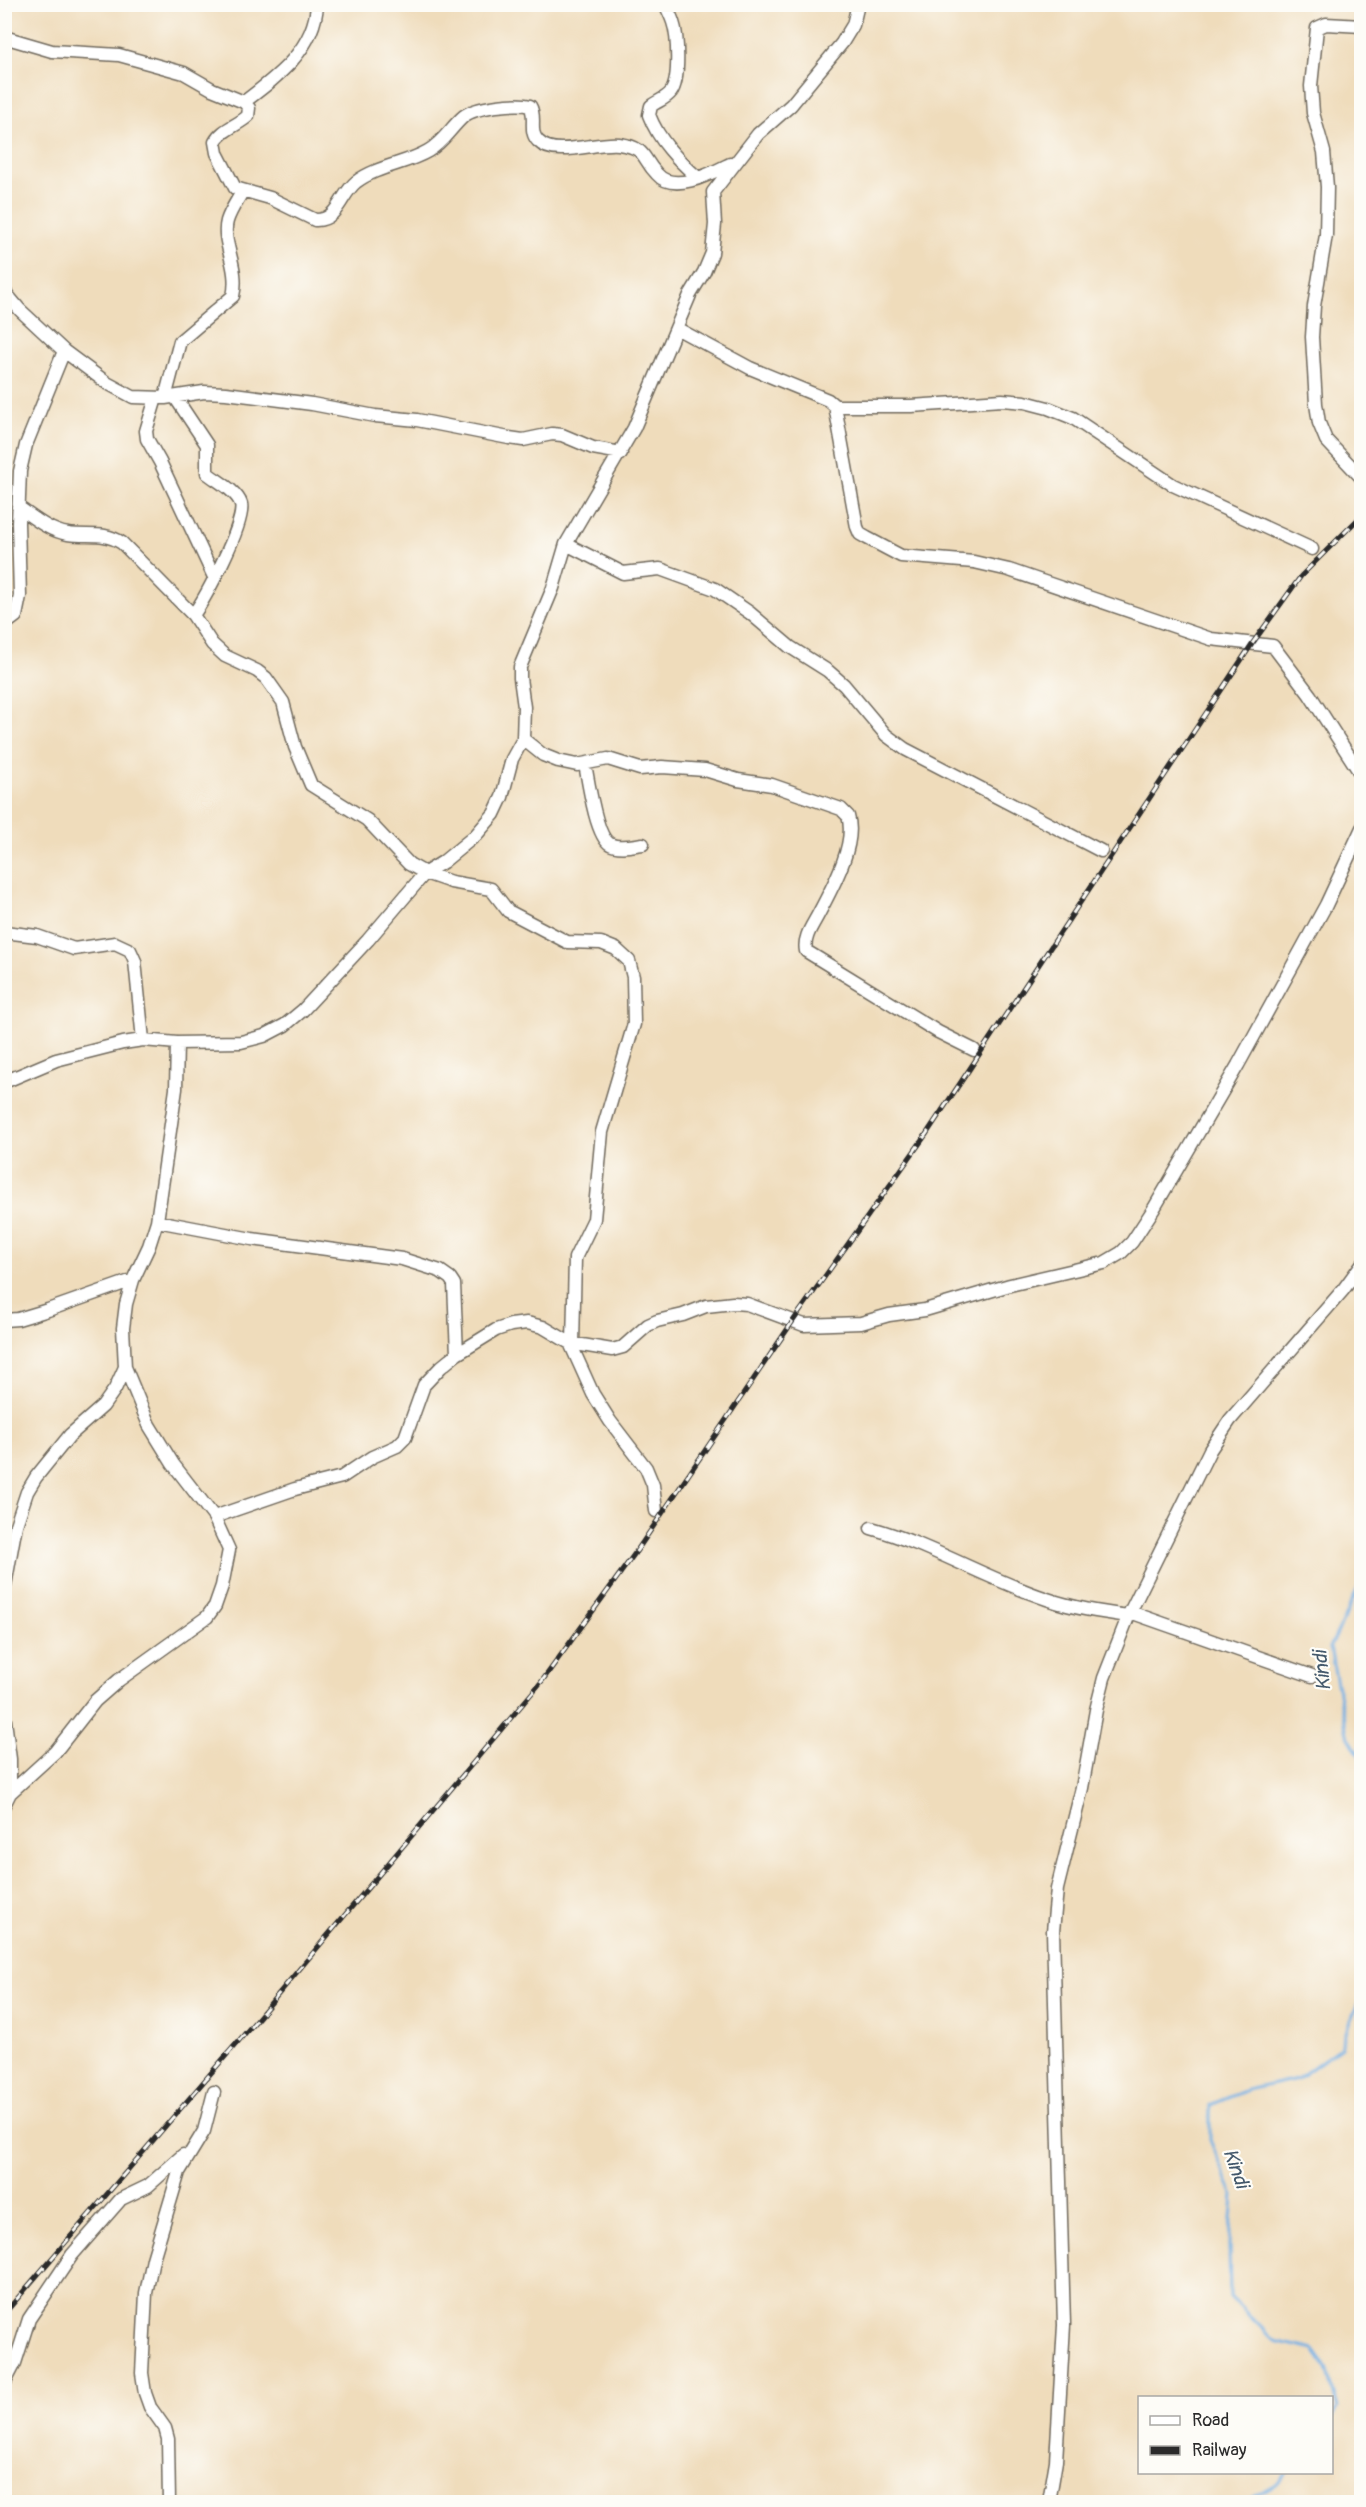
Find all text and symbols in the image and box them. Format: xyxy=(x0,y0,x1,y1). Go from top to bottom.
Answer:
water label: Kindi xyxy=(1307,1646,1337,1692)
water label: Kindi xyxy=(1217,2145,1256,2194)
legend xyxy=(1138,2396,1333,2474)
text: Road xyxy=(1192,2409,1229,2432)
text: Railway xyxy=(1192,2439,1247,2462)

